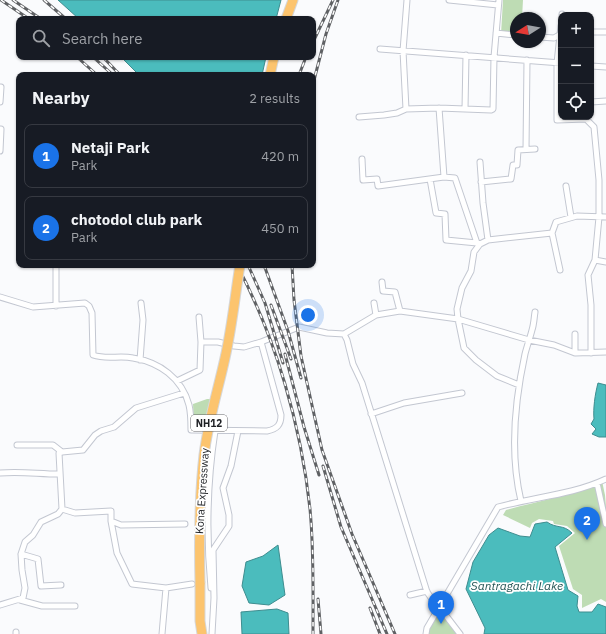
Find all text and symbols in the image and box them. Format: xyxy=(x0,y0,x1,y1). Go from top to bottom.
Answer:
north arrow xyxy=(510,12,546,48)
map controls xyxy=(558,12,594,120)
button: + xyxy=(558,12,594,48)
search box xyxy=(16,16,316,60)
icon: search xyxy=(30,27,52,49)
text: Search here xyxy=(62,29,142,48)
button: − xyxy=(558,48,594,84)
button: locate xyxy=(558,84,594,120)
text: Nearby xyxy=(32,87,90,109)
text: 2 results xyxy=(249,90,300,107)
text: Netaji Park xyxy=(71,138,150,157)
text: 1 xyxy=(42,148,50,165)
text: 420 m xyxy=(261,148,299,165)
text: Park xyxy=(71,157,97,174)
text: chotodol club park xyxy=(71,210,202,229)
text: 2 xyxy=(42,220,50,237)
text: 450 m xyxy=(261,220,299,237)
text: Park xyxy=(71,229,97,246)
your location xyxy=(298,305,318,325)
road number: NH12 xyxy=(191,415,227,431)
street label: Kona Expressway xyxy=(192,447,212,534)
pin: 2 xyxy=(574,507,600,540)
water label: Santragachi Lake xyxy=(471,578,563,593)
pin: 1 xyxy=(428,591,454,624)

